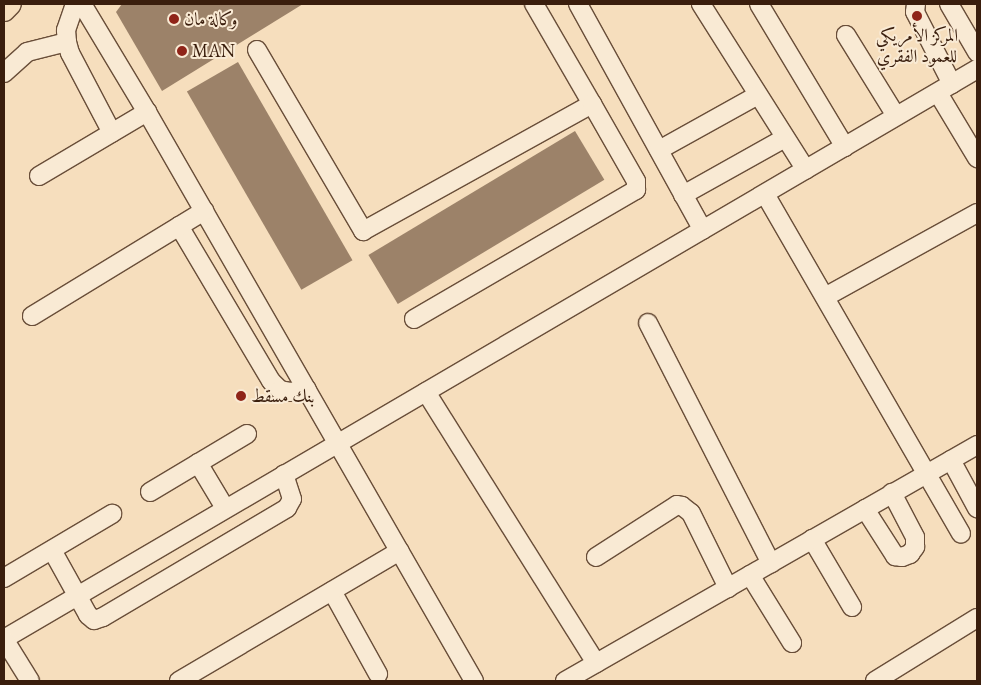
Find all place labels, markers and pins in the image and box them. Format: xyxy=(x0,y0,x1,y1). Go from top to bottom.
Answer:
place label: وكالة مان xyxy=(184,8,237,30)
marker: المركز الأمريكي للعمود الفقري xyxy=(910,9,924,23)
marker: وكالة مان xyxy=(168,13,180,25)
place label: المركز الأمريكي للعمود الفقري xyxy=(876,25,958,68)
place label: MAN xyxy=(192,40,235,62)
marker: MAN xyxy=(176,45,188,57)
place label: بنك مسقط xyxy=(251,385,314,407)
marker: بنك مسقط xyxy=(235,390,247,402)

